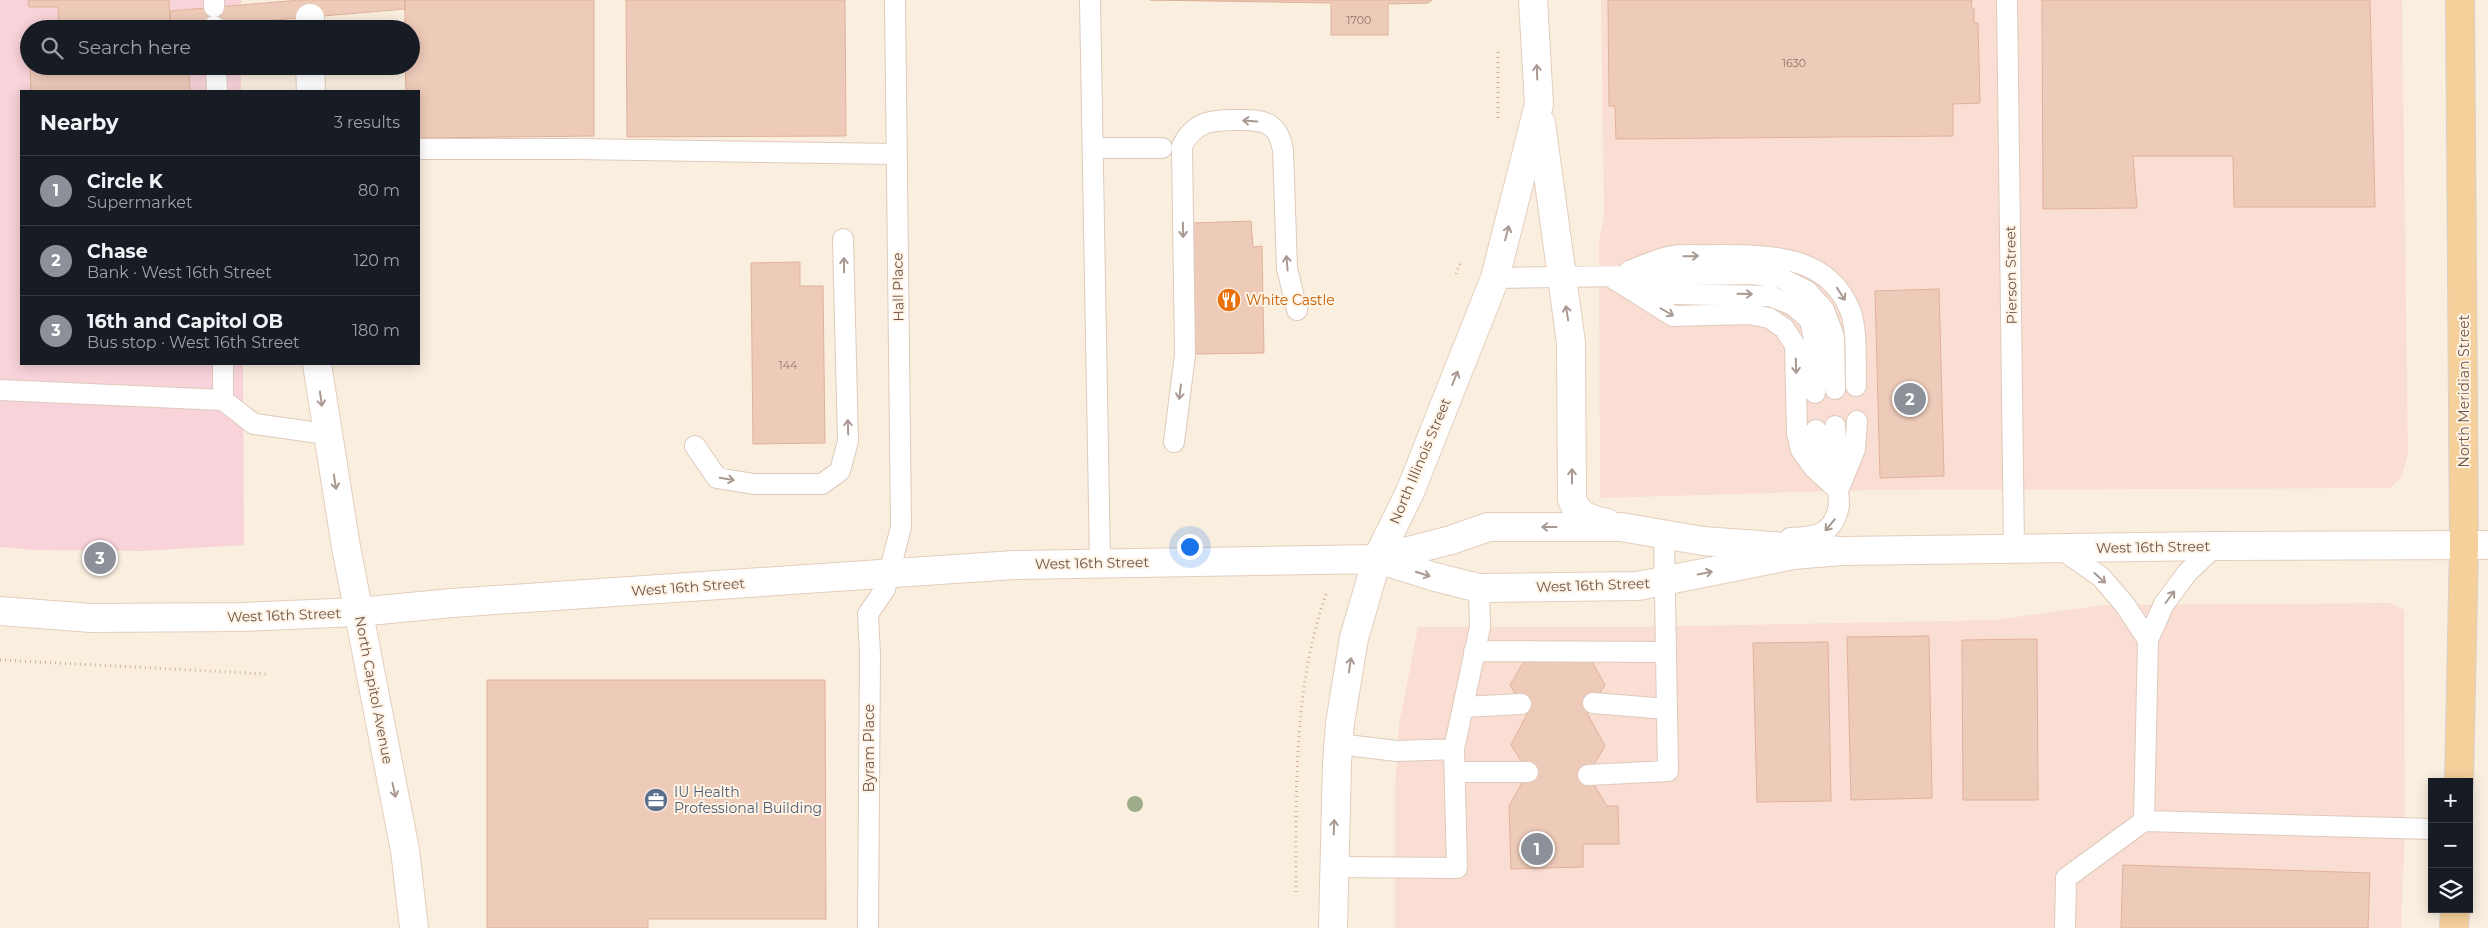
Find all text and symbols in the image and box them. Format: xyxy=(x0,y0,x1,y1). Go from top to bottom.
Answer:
house number: 1700 xyxy=(1347,13,1371,27)
search box xyxy=(20,20,420,75)
icon: search xyxy=(38,34,66,62)
text: Search here xyxy=(78,36,191,59)
house number: 1630 xyxy=(1782,56,1806,70)
one-way arrow xyxy=(1532,64,1542,80)
text: Nearby xyxy=(40,110,119,135)
text: 3 results xyxy=(334,113,400,132)
one-way arrow xyxy=(1242,116,1258,126)
text: Circle K xyxy=(87,170,163,193)
text: 1 xyxy=(53,181,59,200)
text: 80 m xyxy=(358,181,400,200)
text: Supermarket xyxy=(87,193,193,212)
one-way arrow xyxy=(1178,221,1188,237)
street label: Pierson Street xyxy=(2001,225,2021,325)
one-way arrow xyxy=(1503,226,1512,242)
text: Chase xyxy=(87,240,148,263)
text: 2 xyxy=(51,251,61,270)
text: 120 m xyxy=(353,251,400,270)
one-way arrow xyxy=(1683,251,1699,261)
street label: Hall Place xyxy=(888,252,908,322)
one-way arrow xyxy=(1282,255,1292,271)
one-way arrow xyxy=(839,257,849,274)
text: Bank · West 16th Street xyxy=(87,263,272,282)
restaurant icon: White Castle xyxy=(1216,287,1242,313)
one-way arrow xyxy=(1836,287,1846,301)
one-way arrow xyxy=(1736,289,1753,299)
place label: White Castle xyxy=(1246,291,1335,309)
one-way arrow xyxy=(1561,306,1571,322)
one-way arrow xyxy=(1659,307,1674,317)
text: 16th and Capitol OB xyxy=(87,310,283,333)
street label: North Meridian Street xyxy=(2455,314,2473,467)
text: 3 xyxy=(51,321,61,340)
text: 180 m xyxy=(352,321,400,340)
text: Bus stop · West 16th Street xyxy=(87,333,300,352)
one-way arrow xyxy=(1791,357,1800,373)
house number: 144 xyxy=(779,358,798,372)
one-way arrow xyxy=(1451,371,1461,386)
pin: 2 xyxy=(1894,380,1926,418)
one-way arrow xyxy=(1175,383,1185,399)
one-way arrow xyxy=(316,390,326,406)
street label: North Illinois Street xyxy=(1385,395,1455,527)
one-way arrow xyxy=(843,420,853,436)
one-way arrow xyxy=(1567,468,1577,484)
one-way arrow xyxy=(330,473,340,489)
one-way arrow xyxy=(718,475,734,485)
one-way arrow xyxy=(1825,518,1836,531)
one-way arrow xyxy=(1541,522,1557,532)
your location xyxy=(1177,534,1203,560)
street label: West 16th Street xyxy=(2096,537,2211,557)
pin: 3 xyxy=(84,539,116,577)
street label: West 16th Street xyxy=(1035,553,1150,573)
one-way arrow xyxy=(1696,568,1712,577)
one-way arrow xyxy=(1415,569,1431,579)
one-way arrow xyxy=(2094,572,2107,584)
street label: West 16th Street xyxy=(630,574,746,600)
street label: West 16th Street xyxy=(1536,574,1651,596)
one-way arrow xyxy=(2164,591,2175,604)
street label: West 16th Street xyxy=(227,604,342,626)
street label: North Capitol Avenue xyxy=(351,614,397,766)
one-way arrow xyxy=(1345,658,1355,674)
street label: Byram Place xyxy=(860,704,878,792)
map controls xyxy=(2428,778,2473,913)
button: + xyxy=(2428,778,2473,823)
one-way arrow xyxy=(390,782,399,798)
place label: IU Health Professional Building xyxy=(674,783,822,817)
office icon: IU Health Professional Building xyxy=(643,787,669,813)
one-way arrow xyxy=(1330,819,1339,835)
button: − xyxy=(2428,823,2473,868)
pin: 1 xyxy=(1521,830,1553,868)
button: layers xyxy=(2428,868,2473,913)

